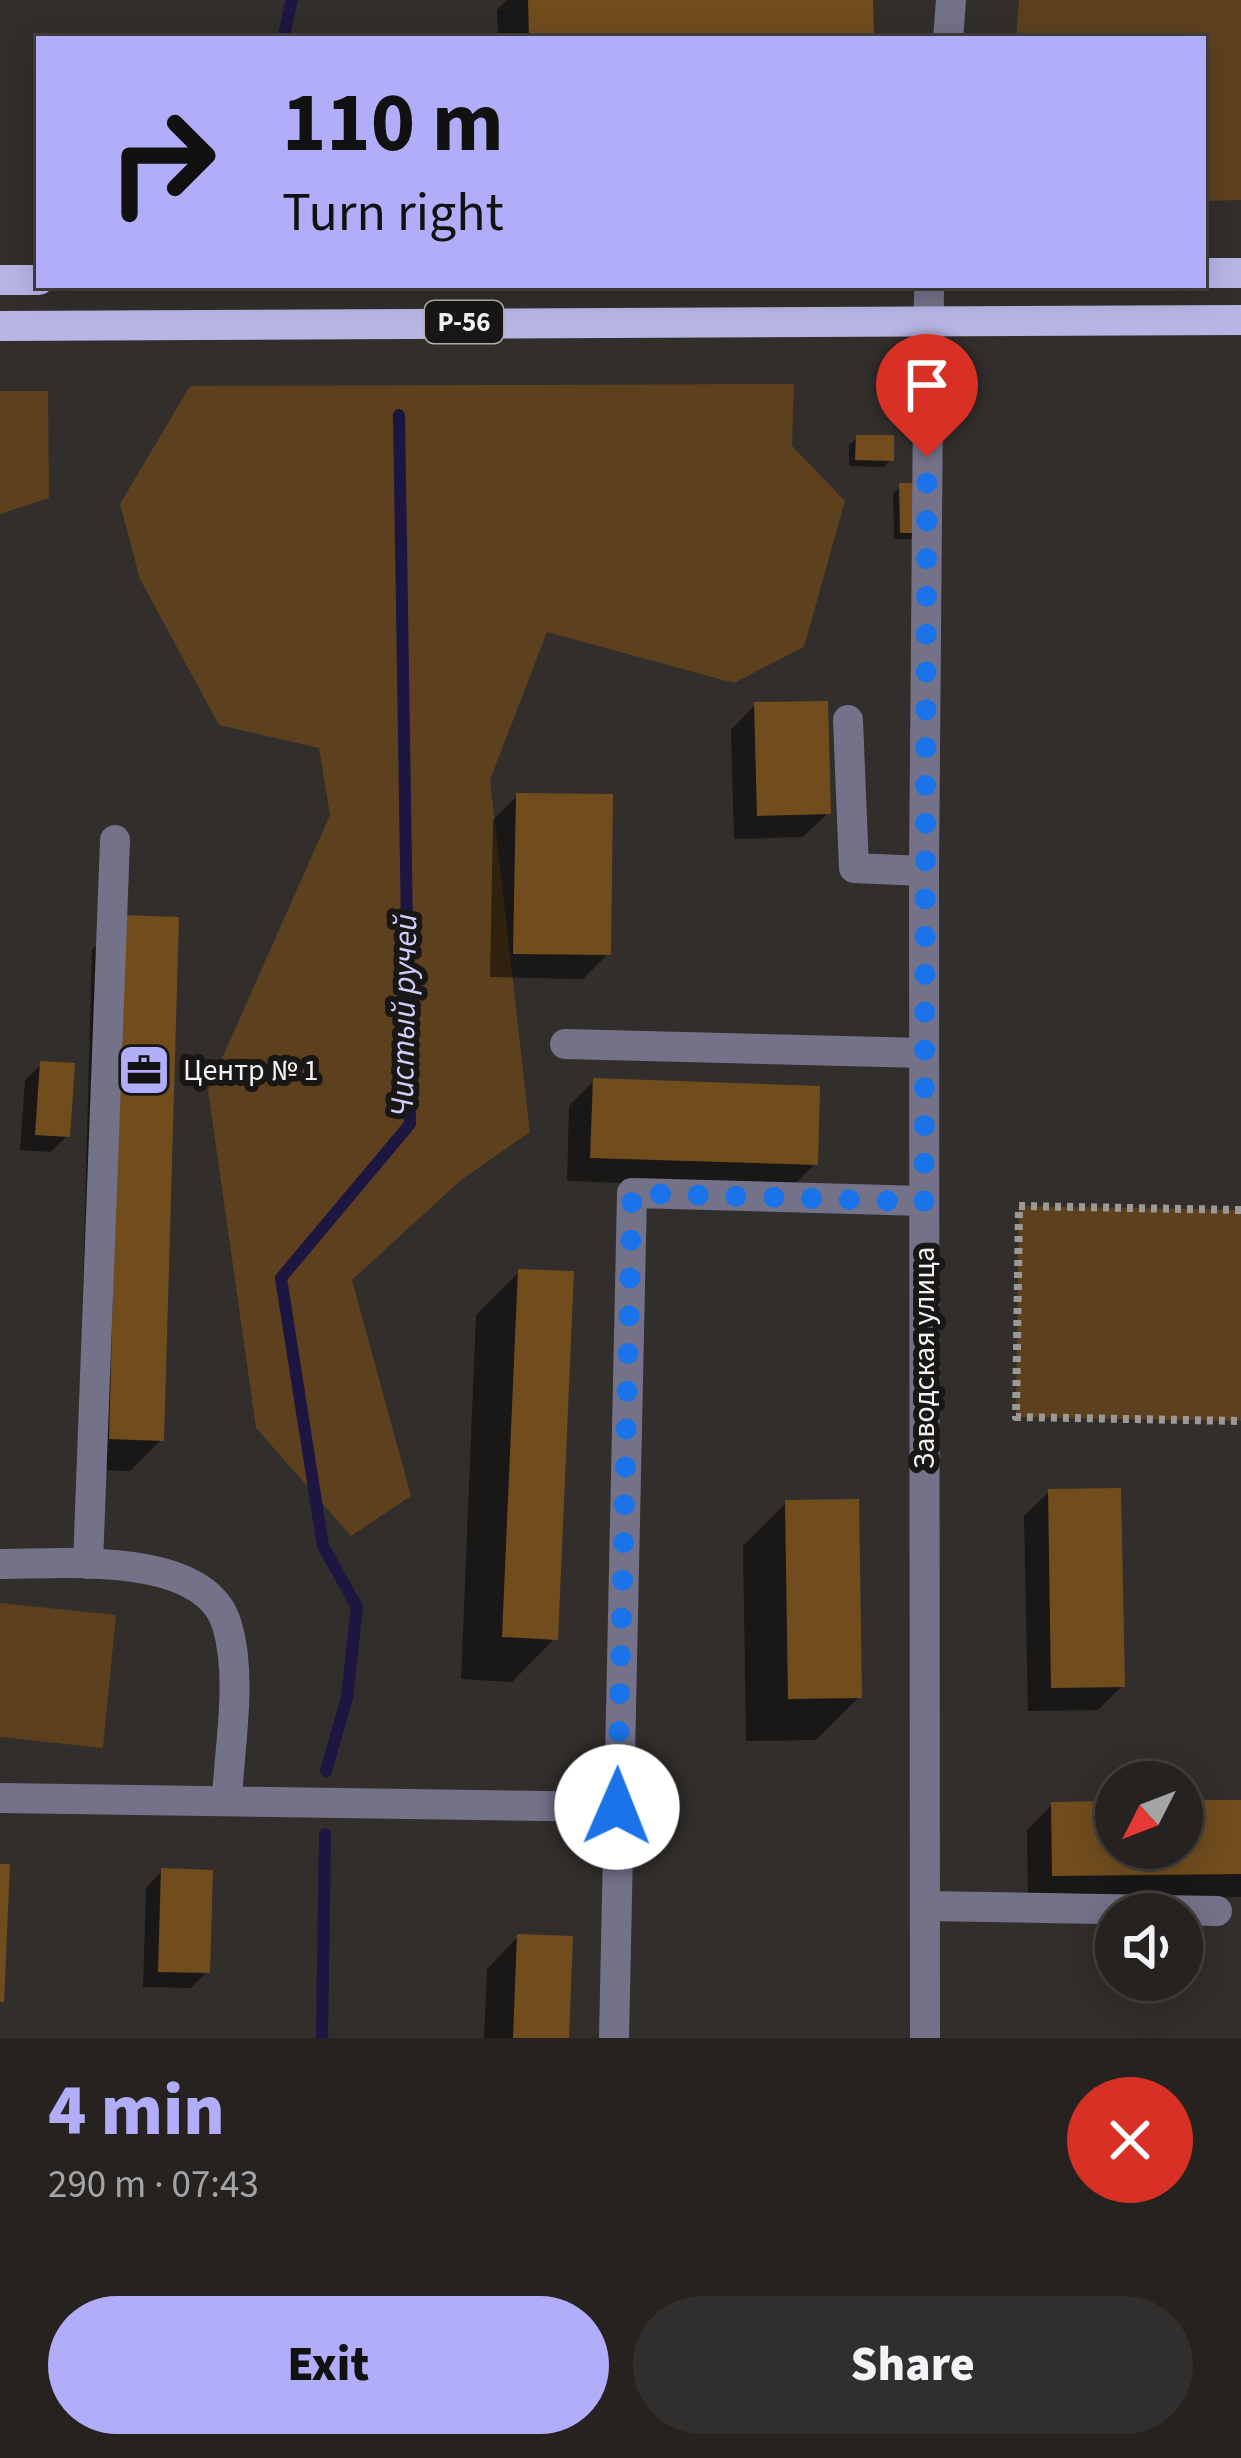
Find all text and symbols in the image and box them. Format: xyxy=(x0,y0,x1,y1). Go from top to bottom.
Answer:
text: 110 m xyxy=(282,64,504,184)
icon: right xyxy=(84,84,240,240)
text: Turn right xyxy=(282,175,504,252)
road number: Р-56 xyxy=(425,301,503,343)
pin xyxy=(876,334,978,457)
icon: arrive xyxy=(894,352,960,418)
water label: Чистый ручей xyxy=(379,913,429,1117)
office icon: Центр № 1 xyxy=(116,1042,172,1098)
place label: Центр № 1 xyxy=(183,1049,318,1092)
street label: Заводская улица xyxy=(903,1247,946,1469)
position arrow xyxy=(554,1744,680,1870)
north arrow xyxy=(1095,1761,1203,1869)
map controls xyxy=(1095,1761,1203,2001)
button: sound xyxy=(1095,1893,1203,2001)
text: 4 min xyxy=(48,2060,225,2163)
button: close xyxy=(1067,2077,1193,2203)
text: 290 m · 07:43 xyxy=(48,2157,259,2213)
button: Exit xyxy=(48,2296,609,2434)
button: Share xyxy=(633,2296,1193,2434)

